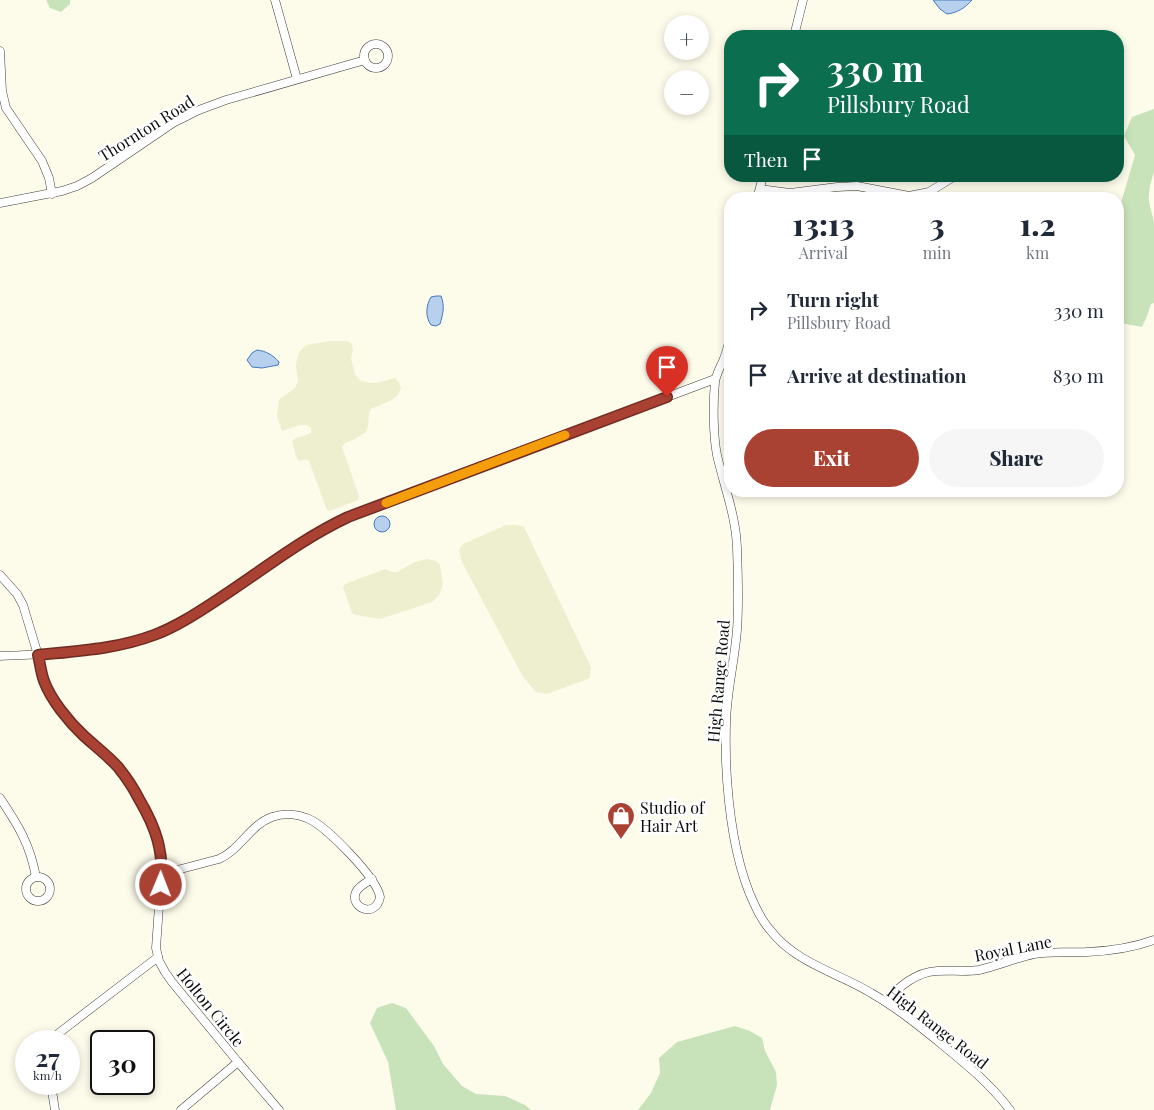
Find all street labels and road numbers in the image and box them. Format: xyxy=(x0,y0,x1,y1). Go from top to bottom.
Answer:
street label: Thornton Road xyxy=(94,90,198,166)
street label: High Range Road xyxy=(702,619,734,743)
street label: Royal Lane xyxy=(972,930,1054,966)
street label: Holton Circle xyxy=(173,963,249,1051)
street label: High Range Road xyxy=(883,981,993,1073)

